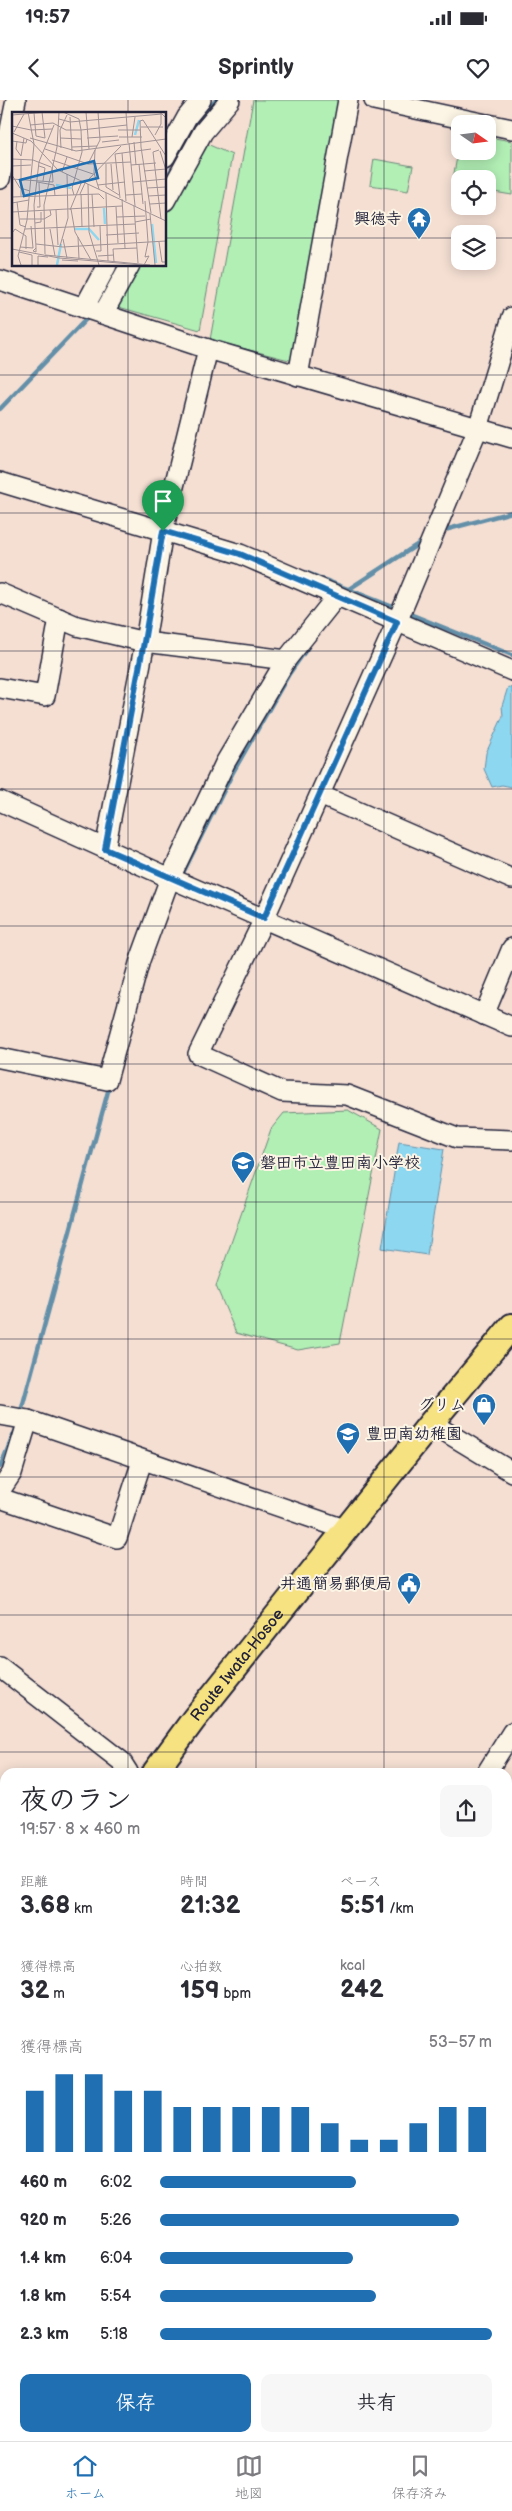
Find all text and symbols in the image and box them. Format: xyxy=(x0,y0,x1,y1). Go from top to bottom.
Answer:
text: 19:57 xyxy=(25,6,70,29)
icon: back xyxy=(20,54,48,82)
text: Sprintly xyxy=(218,54,294,81)
icon: heart xyxy=(464,54,492,82)
inset map xyxy=(12,112,166,266)
north arrow xyxy=(451,115,496,160)
map controls xyxy=(451,115,496,270)
button: locate xyxy=(451,170,496,215)
temple icon: 興徳寺 xyxy=(406,206,432,240)
place label: 興徳寺 xyxy=(354,210,402,229)
button: layers xyxy=(451,225,496,270)
pin xyxy=(142,480,184,531)
icon: arrive xyxy=(149,487,177,515)
school or university icon: 磐田市立豊田南小学校 xyxy=(230,1150,256,1184)
place label: 磐田市立豊田南小学校 xyxy=(260,1154,420,1173)
shop icon: グリム xyxy=(471,1392,497,1426)
place label: グリム xyxy=(418,1396,466,1415)
school or university icon: 豊田南幼稚園 xyxy=(335,1421,361,1455)
place label: 豊田南幼稚園 xyxy=(366,1425,462,1444)
public building icon: 井通簡易郵便局 xyxy=(396,1571,422,1605)
place label: 井通簡易郵便局 xyxy=(280,1575,392,1594)
street label: Route Iwata-Hosoe xyxy=(186,1604,288,1725)
text: 夜のラン xyxy=(20,1784,132,1817)
button: share xyxy=(440,1785,492,1837)
text: 19:57 · 8 × 460 m xyxy=(20,1820,140,1839)
text: 距離 xyxy=(20,1873,48,1890)
text: 時間 xyxy=(180,1873,208,1890)
text: ペース xyxy=(340,1873,381,1890)
text: 3.68 xyxy=(20,1890,70,1921)
text: 21:32 xyxy=(180,1890,241,1921)
text: 5:51 xyxy=(340,1890,385,1921)
text: km xyxy=(70,1900,93,1917)
text: /km xyxy=(385,1900,414,1917)
text: kcal xyxy=(340,1957,365,1974)
text: 獲得標高 xyxy=(20,1958,76,1975)
text: 心拍数 xyxy=(180,1958,222,1975)
text: 242 xyxy=(340,1974,384,2005)
text: 32 xyxy=(20,1975,50,2006)
text: 159 xyxy=(180,1975,220,2006)
text: m xyxy=(50,1985,65,2002)
text: bpm xyxy=(220,1985,251,2002)
text: 53–57 m xyxy=(429,2033,492,2052)
text: 獲得標高 xyxy=(20,2038,84,2057)
text: 460 m xyxy=(20,2173,67,2192)
text: 6:02 xyxy=(100,2173,132,2192)
text: 920 m xyxy=(20,2211,67,2230)
text: 5:26 xyxy=(100,2211,132,2230)
text: 1.4 km xyxy=(20,2249,66,2268)
text: 6:04 xyxy=(100,2249,132,2268)
text: 1.8 km xyxy=(20,2287,66,2306)
text: 5:54 xyxy=(100,2287,131,2306)
text: 2.3 km xyxy=(20,2325,69,2344)
text: 5:18 xyxy=(100,2325,128,2344)
button: 保存 xyxy=(20,2374,251,2432)
button: 共有 xyxy=(261,2374,492,2432)
tab: ホーム xyxy=(64,2452,106,2502)
tab: 地図 xyxy=(235,2452,263,2502)
tab: 保存済み xyxy=(392,2452,448,2502)

